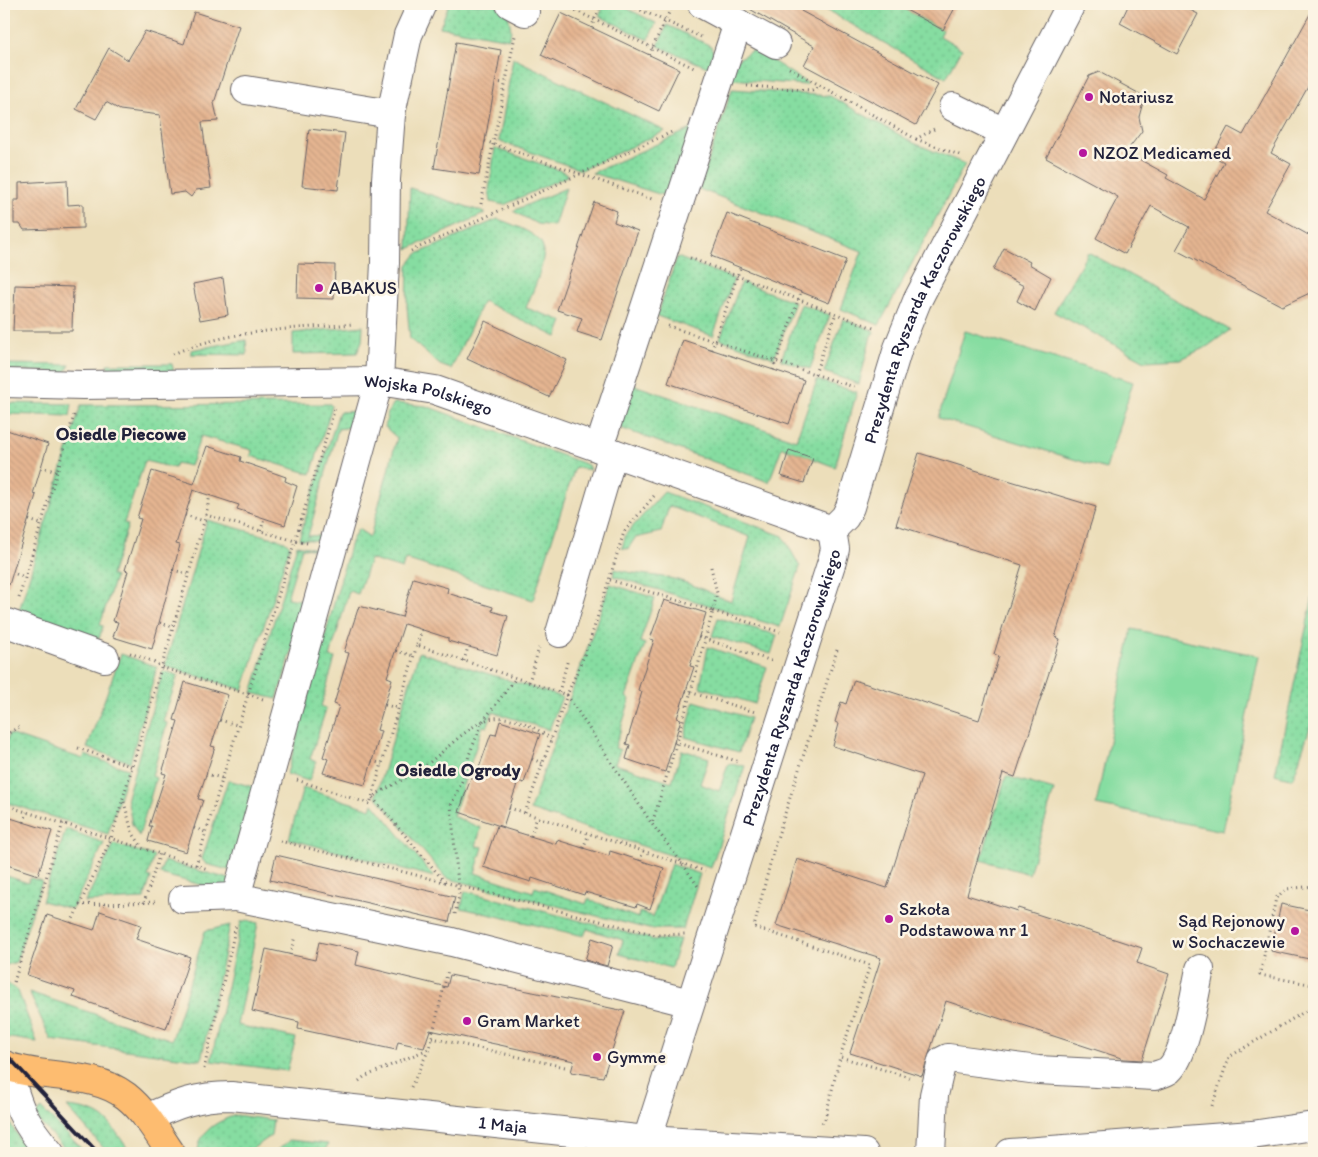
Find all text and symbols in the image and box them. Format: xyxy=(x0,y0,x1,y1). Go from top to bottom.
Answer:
place label: Notariusz xyxy=(1099,86,1174,108)
marker: Notariusz xyxy=(1083,91,1095,103)
place label: NZOZ Medicamed xyxy=(1093,142,1231,164)
marker: NZOZ Medicamed xyxy=(1077,147,1089,159)
street label: Prezydenta Ryszarda Kaczorowskiego xyxy=(859,172,991,446)
place label: ABAKUS xyxy=(329,277,397,299)
marker: ABAKUS xyxy=(313,282,325,294)
street label: Wojska Polskiego xyxy=(364,370,496,420)
district label: Osiedle Piecowe xyxy=(56,422,186,445)
street label: Prezydenta Ryszarda Kaczorowskiego xyxy=(737,547,846,829)
district label: Osiedle Ogrody xyxy=(396,758,520,781)
place label: Szkoła Podstawowa nr 1 xyxy=(899,898,1028,941)
place label: Sąd Rejonowy w Sochaczewie xyxy=(1172,910,1286,953)
marker: Szkoła Podstawowa nr 1 xyxy=(883,913,895,925)
marker: Sąd Rejonowy w Sochaczewie xyxy=(1289,925,1301,937)
place label: Gram Market xyxy=(477,1010,580,1032)
marker: Gram Market xyxy=(461,1015,473,1027)
place label: Gymme xyxy=(607,1046,666,1068)
marker: Gymme xyxy=(591,1051,603,1063)
street label: 1 Maja xyxy=(477,1111,529,1138)

